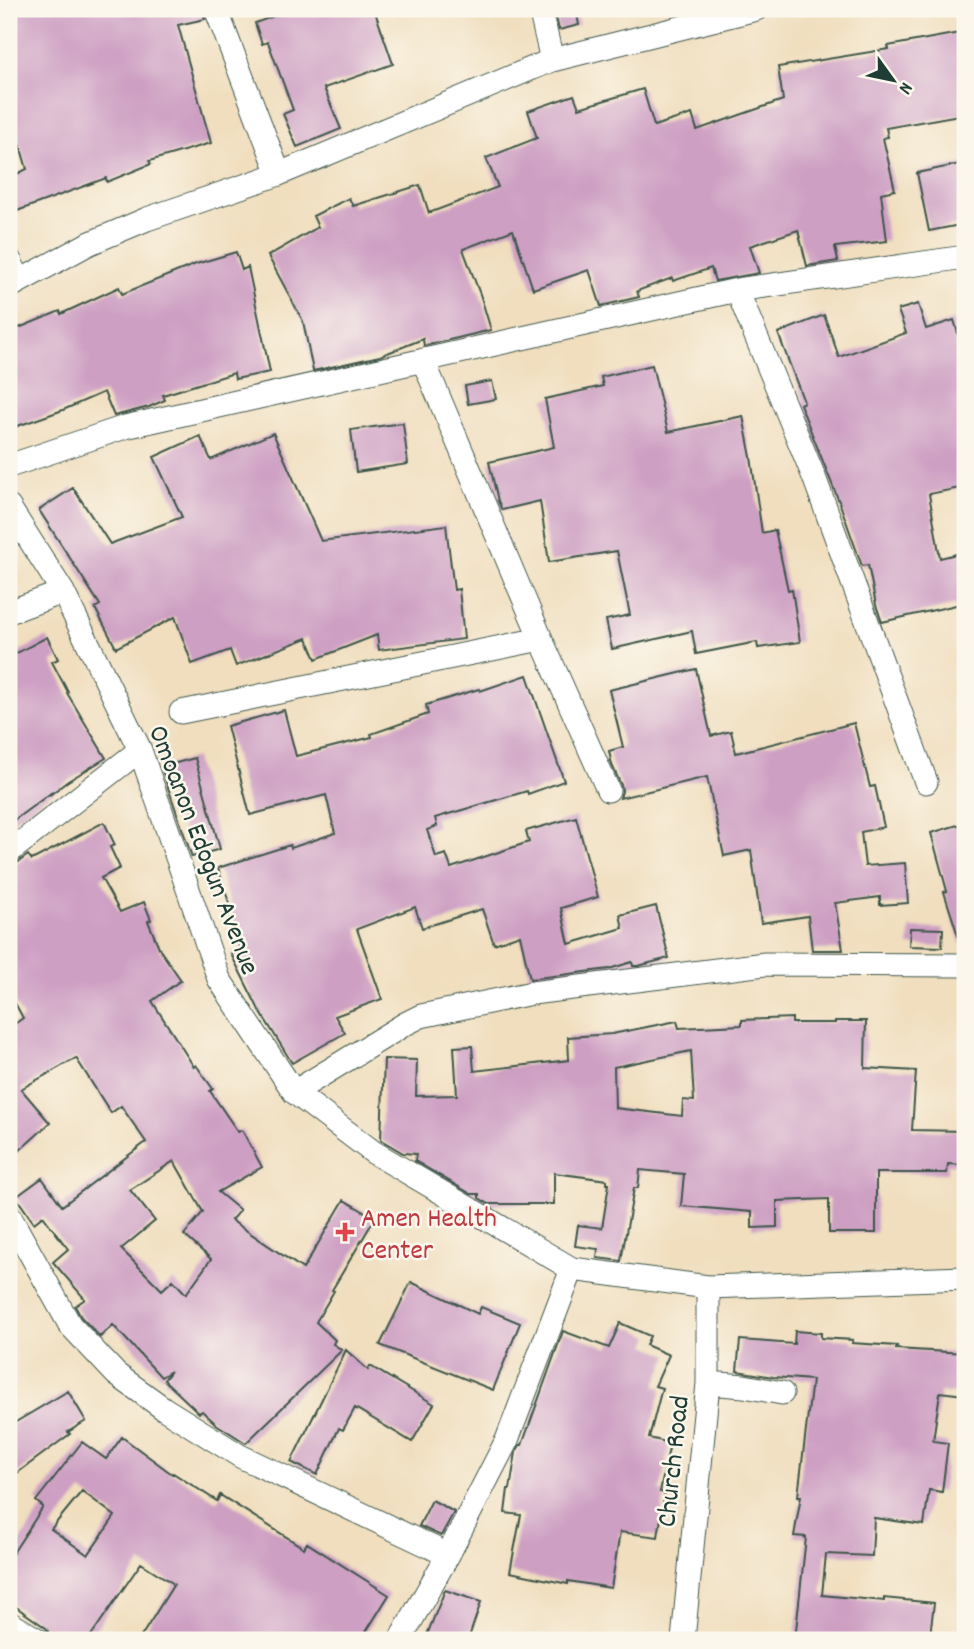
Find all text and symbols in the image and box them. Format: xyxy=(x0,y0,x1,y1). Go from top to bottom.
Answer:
north arrow xyxy=(858,46,928,116)
text: N xyxy=(890,76,918,99)
street label: Omoanon Edogun Avenue xyxy=(135,720,267,981)
place label: Amen Health Center xyxy=(361,1201,497,1273)
marker: Amen Health Center xyxy=(335,1222,355,1242)
street label: Church Road xyxy=(649,1394,703,1529)

